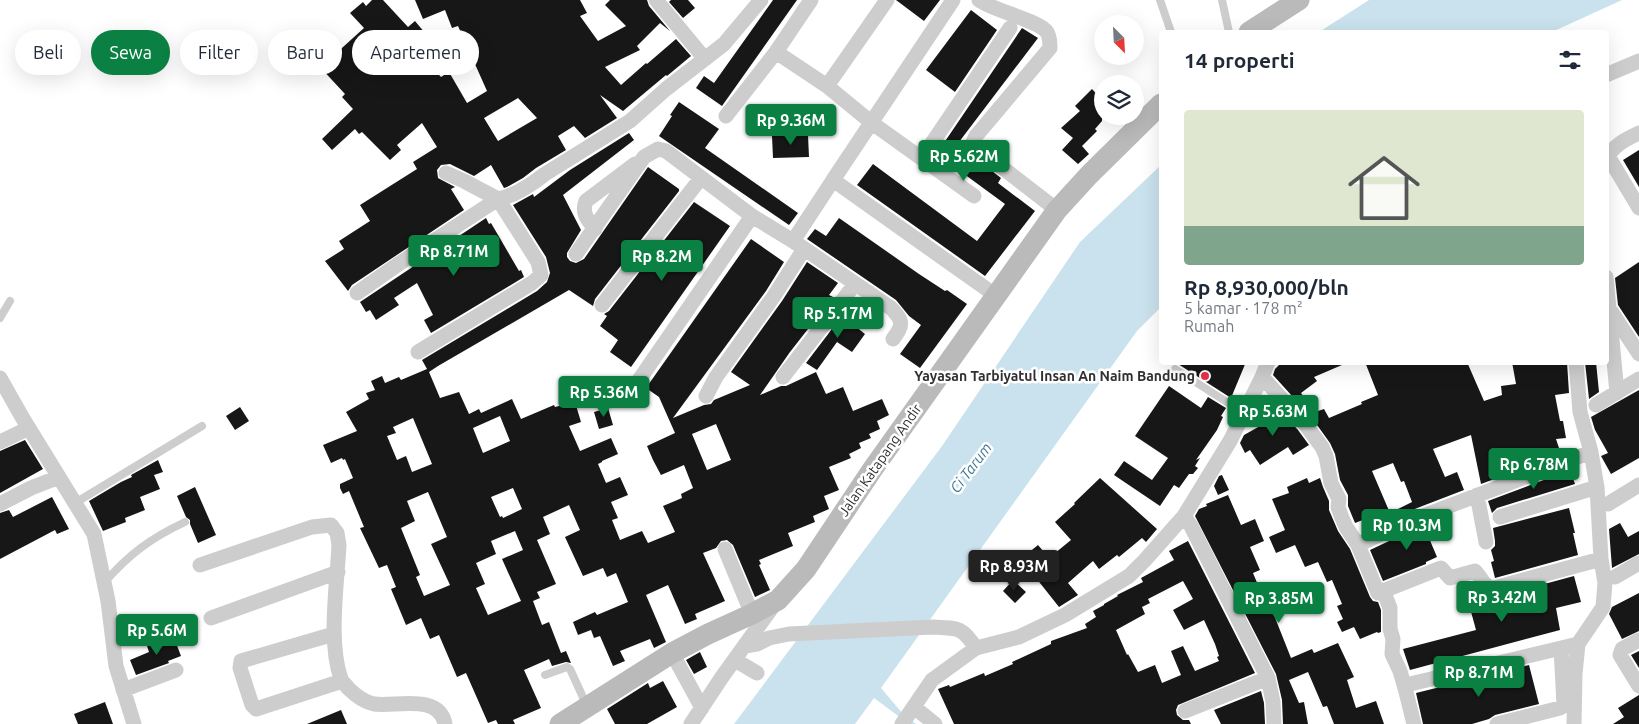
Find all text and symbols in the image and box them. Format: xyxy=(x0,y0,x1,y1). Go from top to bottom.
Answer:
north arrow xyxy=(1094,15,1144,65)
map controls xyxy=(1094,15,1144,125)
chip: Beli xyxy=(15,30,81,75)
chip: Sewa xyxy=(91,30,170,75)
chip: Filter xyxy=(180,30,258,75)
chip: Baru xyxy=(268,30,342,75)
chip: Apartemen xyxy=(352,30,479,75)
icon: filters xyxy=(1556,46,1584,74)
text: 14 properti xyxy=(1184,48,1295,72)
button: layers xyxy=(1094,75,1144,125)
pin: Rp 9.36M xyxy=(739,104,843,146)
text: Rp 9.36M xyxy=(756,111,826,129)
pin: Rp 5.62M xyxy=(912,140,1016,182)
icon: home xyxy=(1339,143,1429,233)
text: Rp 5.62M xyxy=(929,147,999,165)
pin: Rp 8.71M xyxy=(402,234,506,277)
pin: Rp 8.2M xyxy=(616,240,708,282)
text: Rp 8.71M xyxy=(419,242,489,260)
text: Rp 8.2M xyxy=(632,247,692,265)
text: Rp 8,930,000/bln xyxy=(1184,275,1349,299)
pin: Rp 5.17M xyxy=(786,296,890,339)
text: 5 kamar · 178 m² xyxy=(1184,299,1303,317)
text: Rp 5.17M xyxy=(803,304,873,322)
text: Rumah xyxy=(1184,317,1234,335)
place label: Yayasan Tarbiyatul Insan An Naim Bandung xyxy=(914,368,1195,384)
marker: Yayasan Tarbiyatul Insan An Naim Bandung xyxy=(1199,370,1211,382)
pin: Rp 5.36M xyxy=(552,376,656,418)
text: Rp 5.36M xyxy=(569,383,639,401)
pin: Rp 5.63M xyxy=(1221,394,1325,437)
street label: Jalan Katapang Andir xyxy=(835,400,925,519)
text: Rp 5.63M xyxy=(1238,402,1308,420)
water label: Ci Tarum xyxy=(946,439,995,496)
pin: Rp 6.78M xyxy=(1482,448,1586,490)
text: Rp 6.78M xyxy=(1499,455,1569,473)
pin: Rp 10.3M xyxy=(1355,508,1459,551)
text: Rp 10.3M xyxy=(1372,516,1442,534)
pin: Rp 8.93M xyxy=(962,550,1066,592)
text: Rp 8.93M xyxy=(979,557,1049,575)
pin: Rp 3.42M xyxy=(1450,580,1554,623)
pin: Rp 3.85M xyxy=(1227,582,1331,624)
text: Rp 3.42M xyxy=(1467,588,1537,606)
text: Rp 3.85M xyxy=(1244,589,1314,607)
pin: Rp 5.6M xyxy=(111,614,203,656)
text: Rp 5.6M xyxy=(127,621,187,639)
pin: Rp 8.71M xyxy=(1427,656,1531,698)
text: Rp 8.71M xyxy=(1444,663,1514,681)

